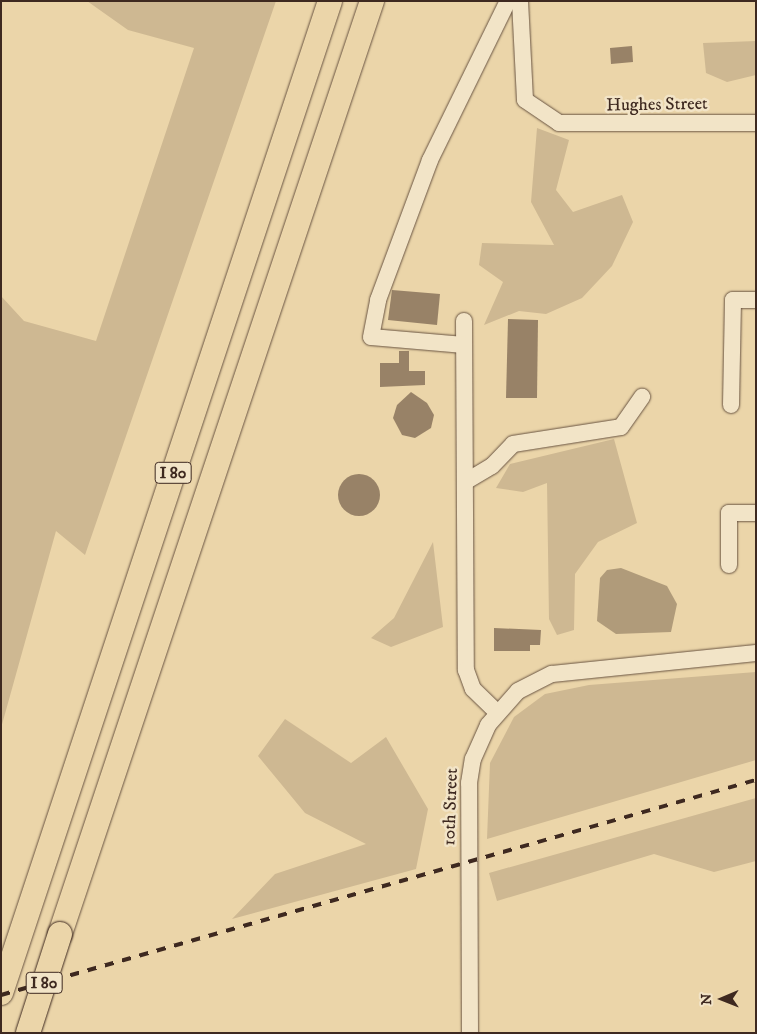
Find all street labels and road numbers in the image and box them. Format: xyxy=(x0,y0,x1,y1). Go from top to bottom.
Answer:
street label: Hughes Street xyxy=(606,93,708,117)
road number: I 80 xyxy=(154,459,192,486)
street label: 10th Street xyxy=(439,768,463,846)
road number: I 80 xyxy=(25,970,63,996)

